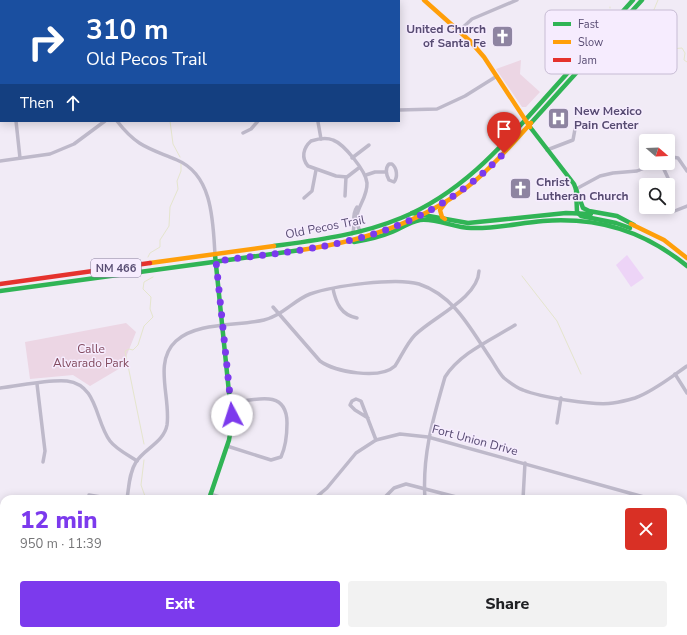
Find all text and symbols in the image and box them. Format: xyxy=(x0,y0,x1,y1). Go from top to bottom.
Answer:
legend xyxy=(545,10,677,74)
text: 310 m xyxy=(86,11,169,49)
icon: right xyxy=(20,16,72,68)
text: Fast xyxy=(578,17,599,32)
place label: United Church of Santa Fe xyxy=(406,21,486,51)
church icon: United Church of Santa Fe xyxy=(489,23,515,49)
text: Slow xyxy=(578,35,603,50)
text: Old Pecos Trail xyxy=(86,47,207,71)
text: Jam xyxy=(577,53,597,68)
icon: ahead xyxy=(62,92,84,114)
text: Then xyxy=(20,93,54,113)
place label: New Mexico Pain Center xyxy=(574,103,642,133)
hospital icon: New Mexico Pain Center xyxy=(545,105,571,131)
pin xyxy=(487,112,521,153)
icon: arrive xyxy=(493,118,515,140)
north arrow xyxy=(639,134,675,170)
map controls xyxy=(639,134,675,214)
place label: Christ Lutheran Church xyxy=(536,174,629,204)
church icon: Christ Lutheran Church xyxy=(507,176,533,202)
button: search xyxy=(639,178,675,214)
street label: Old Pecos Trail xyxy=(284,211,367,243)
road number: NM 466 xyxy=(91,259,141,277)
park label: Calle Alvarado Park xyxy=(53,341,130,371)
position arrow xyxy=(211,394,253,436)
street label: Fort Union Drive xyxy=(430,421,520,459)
text: 12 min xyxy=(20,504,98,536)
button: close xyxy=(625,508,667,550)
text: 950 m · 11:39 xyxy=(20,535,102,553)
button: Exit xyxy=(20,581,340,627)
button: Share xyxy=(348,581,667,627)

